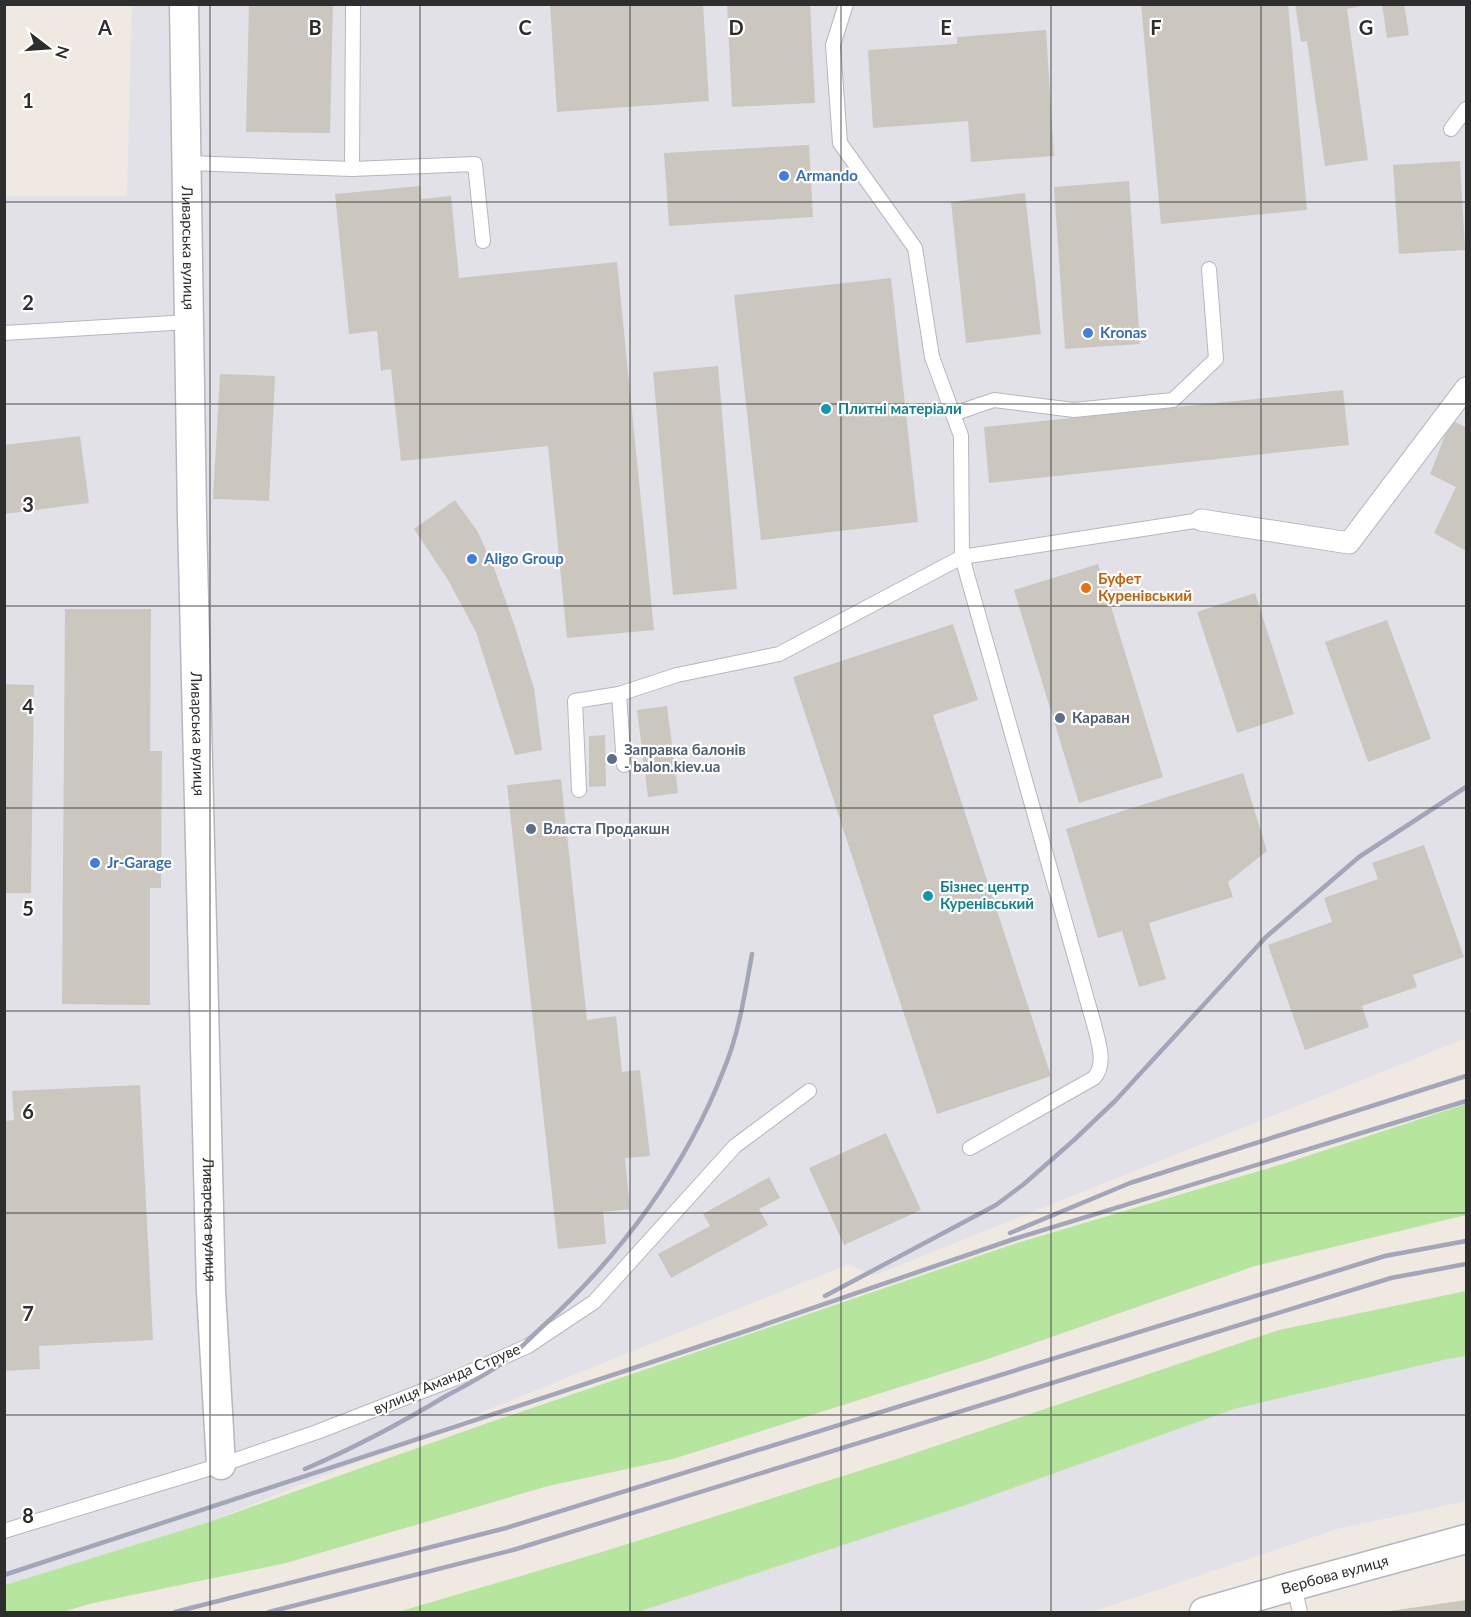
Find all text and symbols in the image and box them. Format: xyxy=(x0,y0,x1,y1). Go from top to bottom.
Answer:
text: A xyxy=(97,15,112,39)
text: B xyxy=(308,15,322,39)
text: C xyxy=(518,15,532,39)
text: D xyxy=(728,15,744,39)
text: E xyxy=(940,15,952,39)
text: F xyxy=(1150,15,1162,39)
text: G xyxy=(1359,15,1373,39)
north arrow xyxy=(18,18,78,78)
text: N xyxy=(52,44,74,61)
text: 1 xyxy=(22,88,34,112)
place label: Armando xyxy=(795,166,858,184)
marker: Armando xyxy=(777,169,791,183)
street label: Ливарська вулиця xyxy=(179,185,199,310)
text: 2 xyxy=(22,290,34,314)
place label: Kronas xyxy=(1100,323,1147,341)
marker: Kronas xyxy=(1081,326,1095,340)
place label: Плитні матеріали xyxy=(838,399,962,417)
marker: Плитні матеріали xyxy=(819,402,833,416)
text: 3 xyxy=(22,492,34,516)
place label: Aligo Group xyxy=(483,549,564,567)
marker: Aligo Group xyxy=(465,552,479,566)
place label: Буфет Куренівський xyxy=(1098,569,1192,604)
marker: Буфет Куренівський xyxy=(1079,581,1093,595)
street label: Ливарська вулиця xyxy=(188,670,209,796)
text: 4 xyxy=(22,694,34,718)
place label: Караван xyxy=(1072,708,1130,726)
marker: Караван xyxy=(1053,711,1067,725)
place label: Заправка балонів - balon.kiev.ua xyxy=(624,740,746,775)
marker: Заправка балонів - balon.kiev.ua xyxy=(605,752,619,766)
place label: Власта Продакшн xyxy=(543,819,670,837)
marker: Власта Продакшн xyxy=(524,822,538,836)
place label: Jr-Garage xyxy=(107,853,172,871)
marker: Jr-Garage xyxy=(88,856,102,870)
place label: Бізнес центр Куренівський xyxy=(940,877,1034,912)
marker: Бізнес центр Куренівський xyxy=(921,889,935,903)
text: 5 xyxy=(22,896,34,920)
text: 6 xyxy=(22,1099,34,1123)
street label: Ливарська вулиця xyxy=(200,1156,221,1282)
text: 7 xyxy=(22,1301,34,1325)
street label: вулиця Аманда Струве xyxy=(370,1339,523,1417)
text: 8 xyxy=(22,1503,34,1527)
street label: Вербова вулиця xyxy=(1279,1551,1390,1597)

